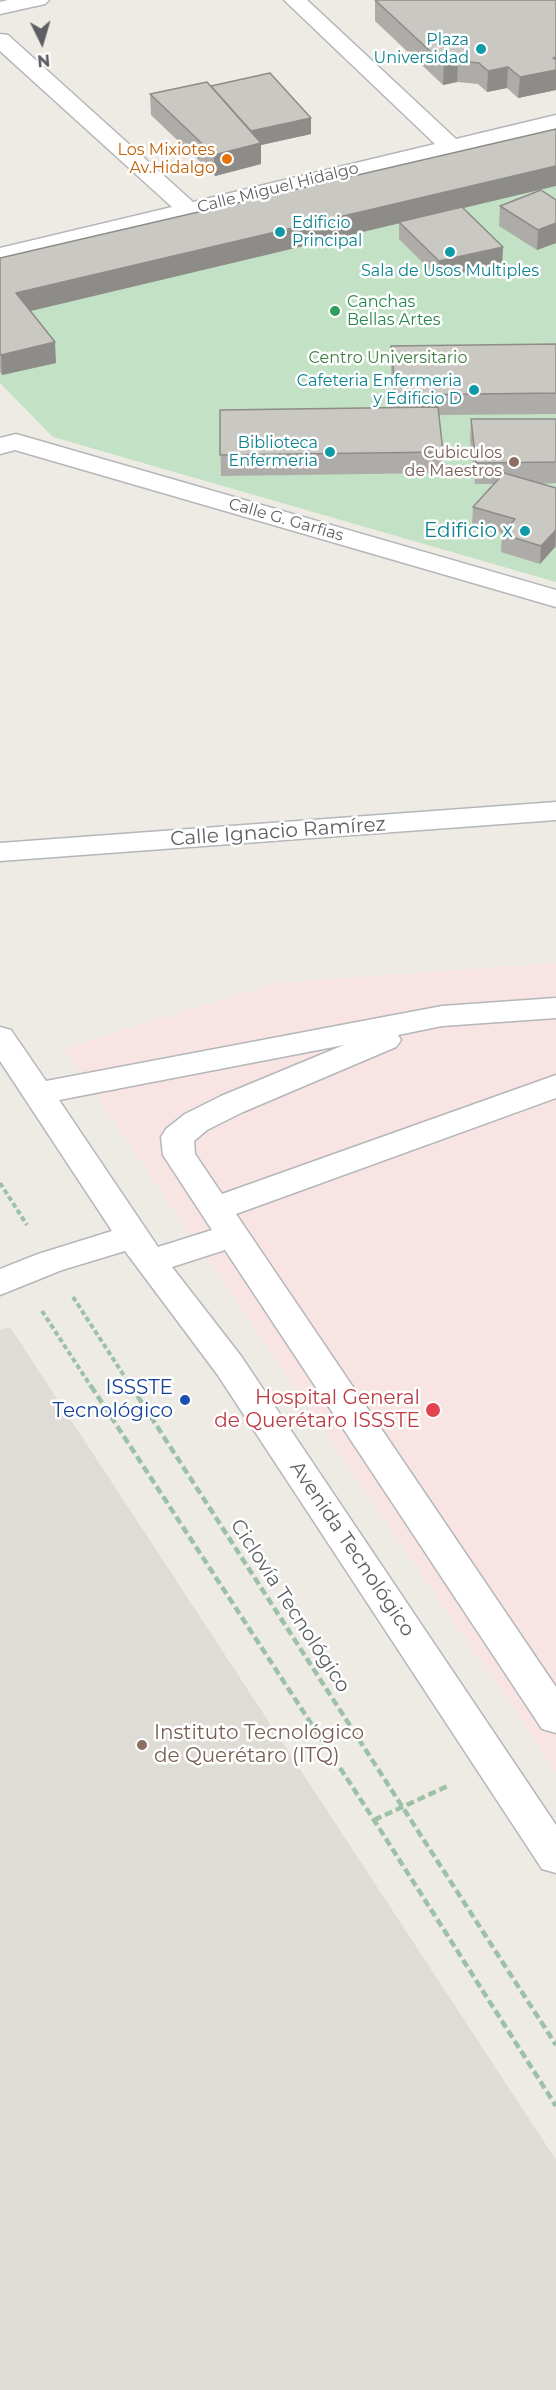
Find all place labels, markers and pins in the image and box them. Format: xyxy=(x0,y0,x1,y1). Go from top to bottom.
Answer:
place label: Plaza Universidad xyxy=(373,30,469,68)
marker: Plaza Universidad xyxy=(474,42,488,56)
place label: Los Mixiotes Av.Hidalgo xyxy=(118,140,215,178)
marker: Los Mixiotes Av.Hidalgo xyxy=(220,152,234,166)
place label: Edificio Principal xyxy=(292,213,362,251)
marker: Edificio Principal xyxy=(273,225,287,239)
marker: Sala de Usos Multiples xyxy=(443,245,457,259)
place label: Sala de Usos Multiples xyxy=(361,261,539,281)
place label: Canchas Bellas Artes xyxy=(347,292,441,330)
marker: Canchas Bellas Artes xyxy=(328,304,342,318)
place label: Cafeteria Enfermeria y Edificio D xyxy=(297,371,462,409)
marker: Cafeteria Enfermeria y Edificio D xyxy=(467,383,481,397)
place label: Biblioteca Enfermeria xyxy=(229,433,318,471)
place label: Cubiculos de Maestros xyxy=(405,443,502,481)
marker: Biblioteca Enfermeria xyxy=(323,445,337,459)
marker: Cubiculos de Maestros xyxy=(507,455,521,469)
place label: Edificio x xyxy=(424,519,513,543)
marker: Edificio x xyxy=(518,524,532,538)
place label: ISSSTE Tecnológico xyxy=(53,1376,173,1423)
place label: Hospital General de Querétaro ISSSTE xyxy=(214,1386,420,1433)
marker: ISSSTE Tecnológico xyxy=(178,1393,192,1407)
marker: Hospital General de Querétaro ISSSTE xyxy=(424,1401,442,1419)
place label: Instituto Tecnológico de Querétaro (ITQ) xyxy=(154,1721,364,1768)
marker: Instituto Tecnológico de Querétaro (ITQ) xyxy=(135,1738,149,1752)

